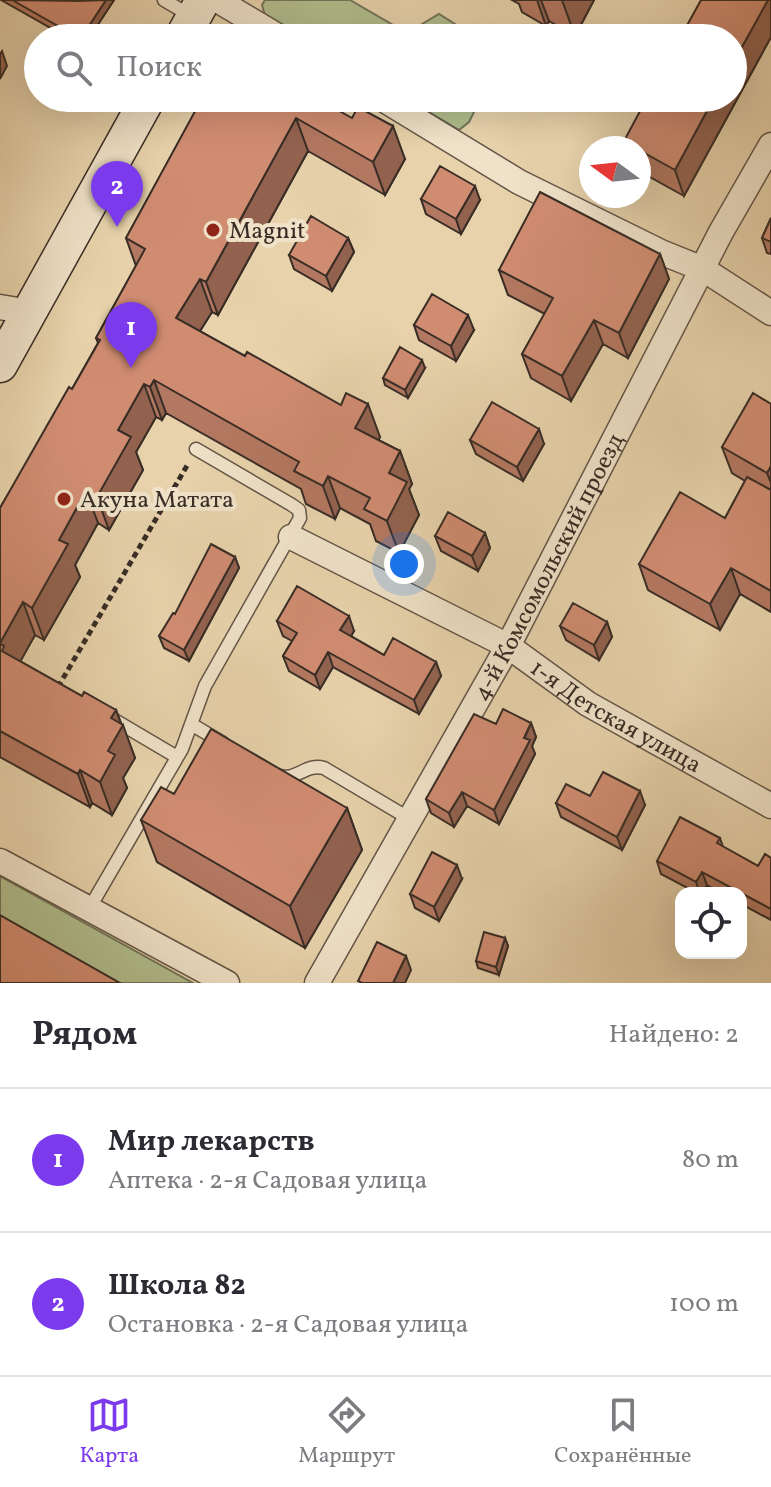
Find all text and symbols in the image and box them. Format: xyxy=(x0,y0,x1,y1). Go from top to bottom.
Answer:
search box xyxy=(24,24,747,112)
icon: search xyxy=(52,46,96,90)
text: Поиск xyxy=(116,47,202,89)
north arrow xyxy=(579,136,651,208)
pin: 2 xyxy=(91,161,143,227)
place label: Magnit xyxy=(229,215,306,249)
marker: Magnit xyxy=(204,221,222,239)
pin: 1 xyxy=(105,302,157,368)
street label: 4-й Комсомольский проезд xyxy=(465,428,634,708)
place label: Акуна Матата xyxy=(80,484,234,518)
marker: Акуна Матата xyxy=(55,490,73,508)
your location xyxy=(384,544,424,584)
street label: 1-я Детская улица xyxy=(522,652,707,783)
map controls xyxy=(675,887,747,959)
button: locate xyxy=(675,887,747,959)
text: Рядом xyxy=(32,1012,137,1059)
text: Найдено: 2 xyxy=(609,1017,739,1053)
text: Мир лекарств xyxy=(108,1121,315,1163)
text: 1 xyxy=(53,1142,63,1178)
text: 80 m xyxy=(682,1142,739,1178)
text: Аптека · 2-я Садовая улица xyxy=(108,1163,428,1199)
text: Школа 82 xyxy=(108,1265,246,1307)
text: 2 xyxy=(51,1286,65,1322)
text: 100 m xyxy=(669,1286,739,1322)
text: Остановка · 2-я Садовая улица xyxy=(108,1307,468,1343)
tab: Карта xyxy=(79,1393,139,1472)
tab: Маршрут xyxy=(298,1393,395,1472)
tab: Сохранённые xyxy=(554,1393,691,1472)

